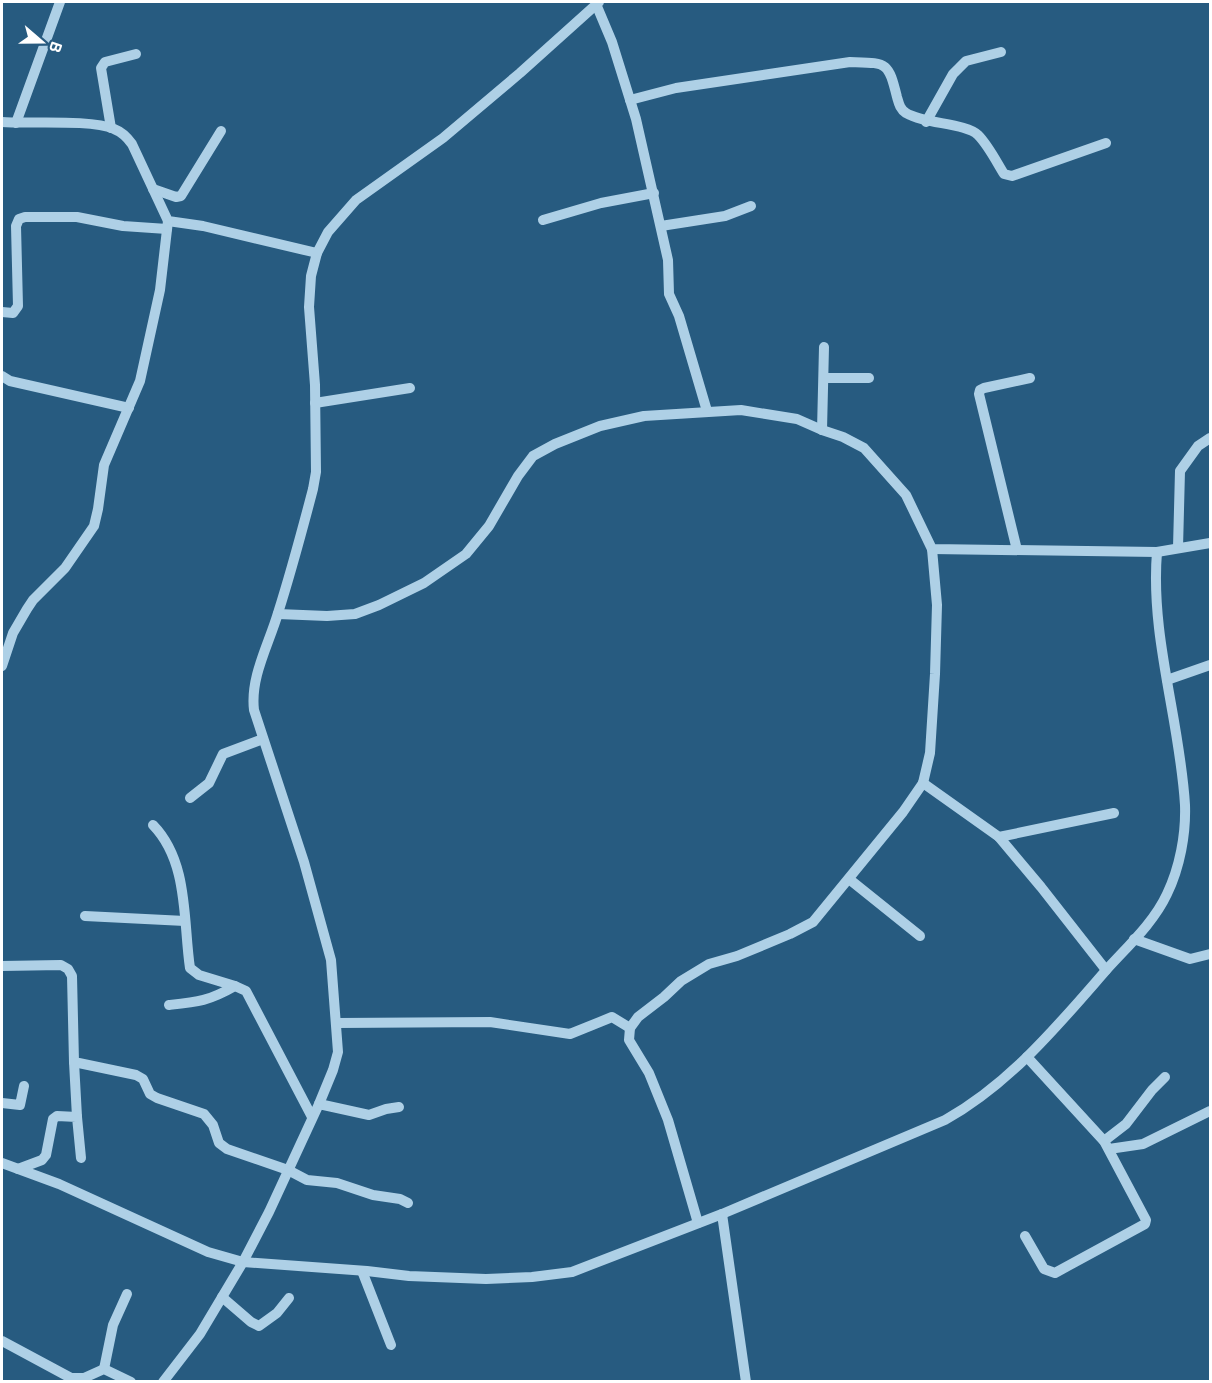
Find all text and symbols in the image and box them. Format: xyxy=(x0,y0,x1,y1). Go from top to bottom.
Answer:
north arrow xyxy=(12,12,72,72)
text: B xyxy=(45,39,67,55)

